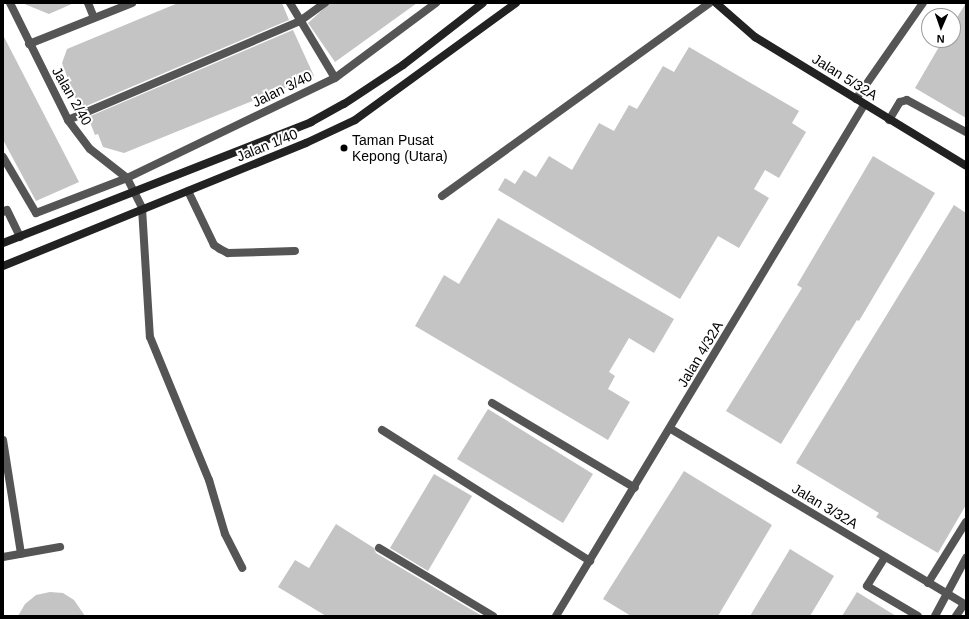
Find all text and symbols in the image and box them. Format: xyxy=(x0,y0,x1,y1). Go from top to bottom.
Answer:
north arrow xyxy=(921,8,961,48)
text: N xyxy=(936,33,945,45)
street label: Jalan 5/32A xyxy=(809,50,881,104)
street label: Jalan 2/40 xyxy=(49,64,95,128)
street label: Jalan 3/40 xyxy=(249,67,315,111)
street label: Jalan 1/40 xyxy=(234,125,300,165)
place label: Taman Pusat Kepong (Utara) xyxy=(352,132,448,164)
marker: Taman Pusat Kepong (Utara) xyxy=(339,143,349,153)
street label: Jalan 4/32A xyxy=(674,318,726,390)
street label: Jalan 3/32A xyxy=(789,480,861,532)

